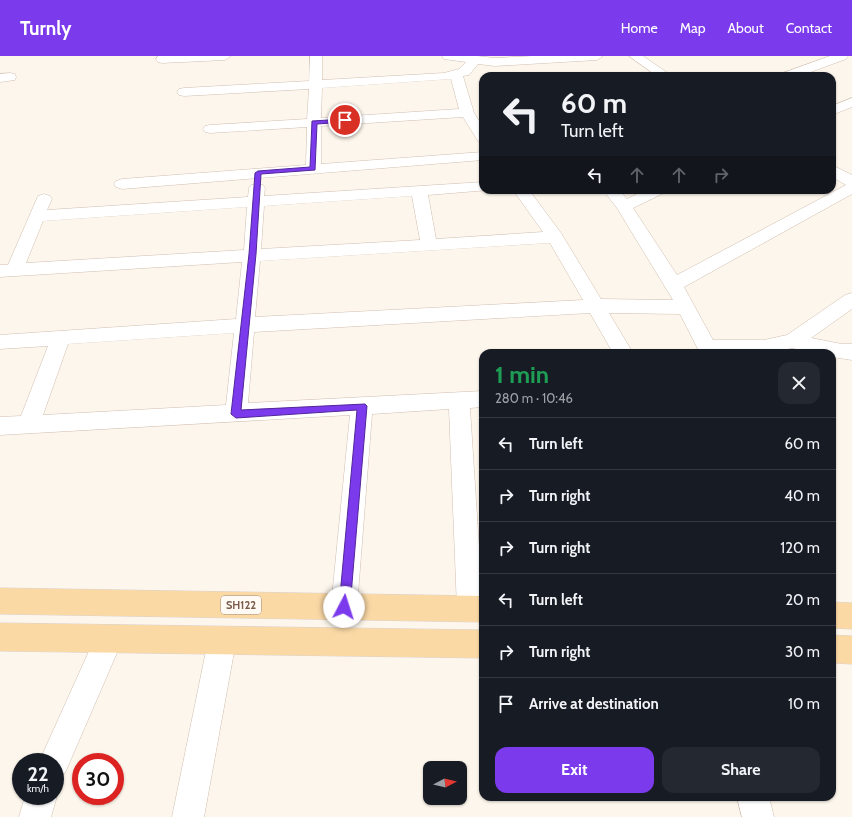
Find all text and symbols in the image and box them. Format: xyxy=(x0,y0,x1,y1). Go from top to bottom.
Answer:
text: Turnly xyxy=(20,17,71,40)
text: Home xyxy=(621,19,658,37)
text: Map xyxy=(680,19,705,37)
text: About xyxy=(727,19,764,37)
text: Contact xyxy=(786,19,832,37)
text: 60 m xyxy=(561,86,627,120)
icon: left xyxy=(495,88,547,140)
pin xyxy=(328,103,362,137)
icon: arrive xyxy=(334,109,356,131)
text: Turn left xyxy=(561,120,624,142)
icon: left xyxy=(584,164,606,186)
icon: ahead xyxy=(626,164,648,186)
icon: ahead xyxy=(668,164,690,186)
icon: right xyxy=(710,164,732,186)
text: 1 min xyxy=(495,360,549,389)
button: close xyxy=(778,362,820,404)
text: 280 m · 10:46 xyxy=(495,390,573,406)
icon: left xyxy=(495,433,517,455)
text: Turn left xyxy=(529,435,583,453)
text: 60 m xyxy=(784,435,820,453)
icon: right xyxy=(495,485,517,507)
text: Turn right xyxy=(529,487,590,505)
text: 40 m xyxy=(784,487,820,505)
icon: right xyxy=(495,537,517,559)
text: Turn right xyxy=(529,539,590,557)
text: 120 m xyxy=(780,539,820,557)
position arrow xyxy=(323,586,365,628)
icon: left xyxy=(495,589,517,611)
text: Turn left xyxy=(529,591,583,609)
text: 20 m xyxy=(785,591,820,609)
road number: SH122 xyxy=(221,596,261,614)
icon: right xyxy=(495,641,517,663)
text: Turn right xyxy=(529,643,590,661)
text: 30 m xyxy=(785,643,820,661)
icon: arrive xyxy=(495,693,517,715)
text: Arrive at destination xyxy=(529,695,659,713)
text: 10 m xyxy=(788,695,820,713)
button: Exit xyxy=(495,747,654,793)
button: Share xyxy=(662,747,820,793)
speed limit sign: 30 xyxy=(72,753,124,805)
north arrow xyxy=(423,761,467,805)
map controls xyxy=(423,761,467,805)
text: 22 xyxy=(27,762,49,786)
text: km/h xyxy=(27,782,49,795)

